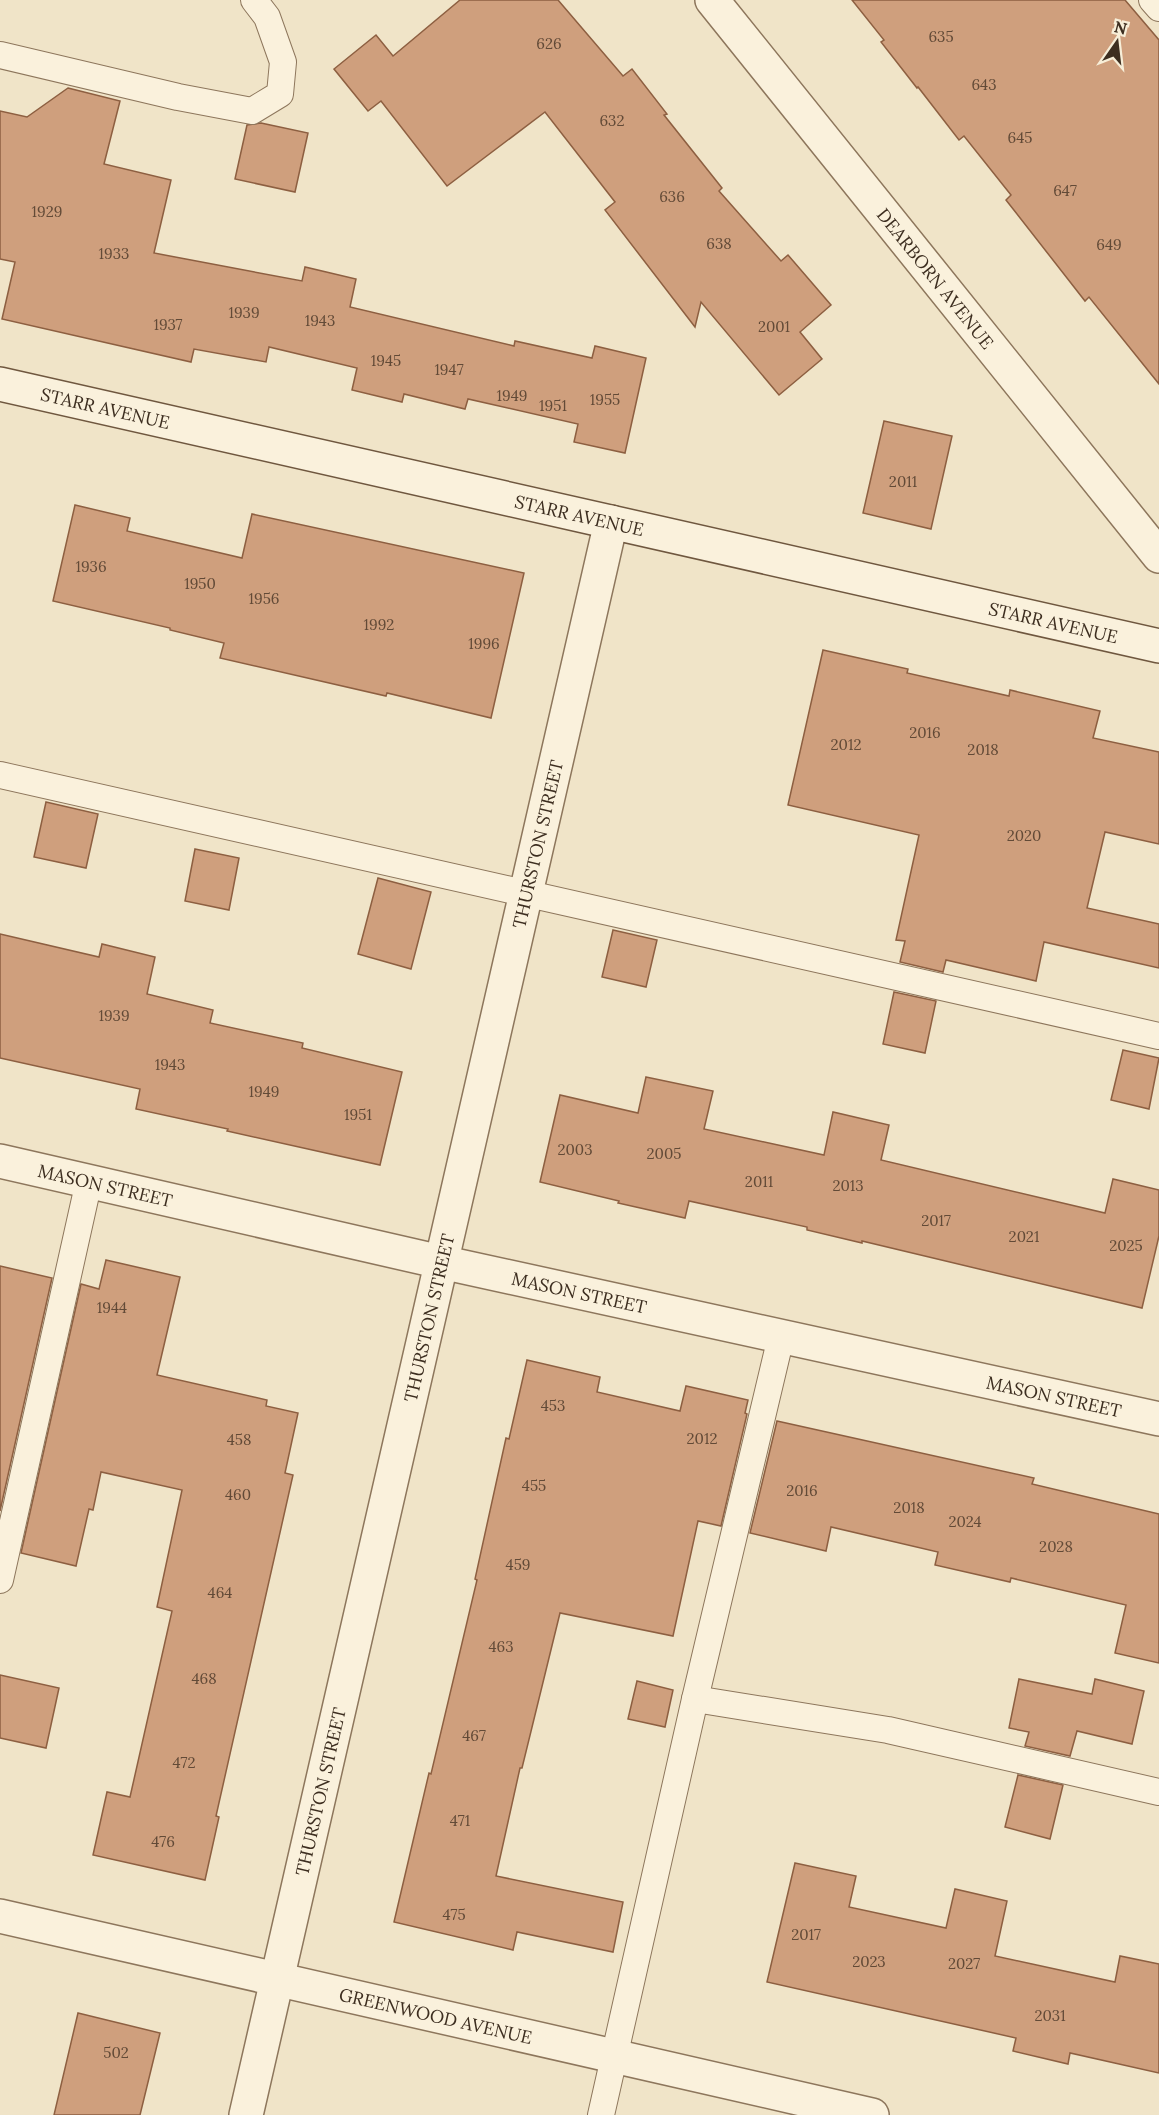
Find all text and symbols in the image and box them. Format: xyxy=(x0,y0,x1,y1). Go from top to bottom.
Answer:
north arrow xyxy=(1087,12,1147,72)
text: N xyxy=(1112,16,1129,39)
house number: 635 xyxy=(928,27,954,46)
house number: 626 xyxy=(536,34,562,53)
house number: 643 xyxy=(971,75,997,94)
house number: 632 xyxy=(599,111,625,130)
house number: 645 xyxy=(1008,128,1032,147)
house number: 647 xyxy=(1053,181,1077,200)
house number: 636 xyxy=(659,187,685,206)
house number: 1929 xyxy=(32,202,62,221)
street label: DEARBORN AVENUE xyxy=(872,203,999,353)
house number: 638 xyxy=(706,234,732,253)
house number: 649 xyxy=(1096,235,1122,254)
house number: 1933 xyxy=(99,244,129,263)
house number: 1939 xyxy=(228,303,260,322)
house number: 1943 xyxy=(305,311,335,330)
house number: 1937 xyxy=(153,315,183,334)
house number: 2001 xyxy=(758,317,790,336)
house number: 1945 xyxy=(371,351,401,370)
house number: 1947 xyxy=(434,360,464,379)
street label: STARR AVENUE xyxy=(38,382,172,434)
house number: 1949 xyxy=(497,386,527,405)
house number: 1955 xyxy=(590,390,620,409)
house number: 1951 xyxy=(539,396,567,415)
house number: 2011 xyxy=(889,472,917,491)
street label: STARR AVENUE xyxy=(512,489,646,541)
house number: 1936 xyxy=(75,557,107,576)
house number: 1950 xyxy=(184,574,216,593)
house number: 1956 xyxy=(249,589,279,608)
street label: STARR AVENUE xyxy=(987,596,1120,648)
house number: 1992 xyxy=(364,615,394,634)
house number: 1996 xyxy=(468,634,500,653)
house number: 2016 xyxy=(909,723,941,742)
house number: 2012 xyxy=(831,735,861,754)
house number: 2018 xyxy=(967,740,999,759)
street label: THURSTON STREET xyxy=(507,757,568,930)
house number: 2020 xyxy=(1007,826,1041,845)
house number: 1939 xyxy=(98,1006,130,1025)
house number: 1943 xyxy=(155,1055,185,1074)
house number: 1949 xyxy=(249,1082,279,1101)
house number: 1951 xyxy=(344,1105,372,1124)
house number: 2003 xyxy=(557,1140,593,1159)
house number: 2005 xyxy=(647,1144,681,1163)
street label: MASON STREET xyxy=(36,1159,175,1212)
house number: 2011 xyxy=(745,1172,773,1191)
house number: 2013 xyxy=(832,1176,864,1195)
house number: 2017 xyxy=(921,1211,951,1230)
house number: 2021 xyxy=(1009,1227,1039,1246)
street label: THURSTON STREET xyxy=(398,1231,459,1404)
house number: 2025 xyxy=(1109,1236,1143,1255)
street label: MASON STREET xyxy=(510,1266,649,1318)
house number: 1944 xyxy=(97,1298,127,1317)
street label: MASON STREET xyxy=(984,1370,1124,1422)
house number: 453 xyxy=(541,1396,565,1415)
house number: 2012 xyxy=(687,1429,717,1448)
house number: 458 xyxy=(227,1430,251,1449)
house number: 455 xyxy=(522,1476,546,1495)
house number: 2016 xyxy=(786,1481,818,1500)
house number: 460 xyxy=(225,1485,251,1504)
house number: 2018 xyxy=(893,1498,925,1517)
house number: 2024 xyxy=(948,1512,982,1531)
house number: 2028 xyxy=(1039,1537,1073,1556)
house number: 459 xyxy=(506,1555,530,1574)
house number: 464 xyxy=(208,1583,232,1602)
house number: 463 xyxy=(488,1637,514,1656)
house number: 468 xyxy=(191,1669,217,1688)
street label: THURSTON STREET xyxy=(290,1705,351,1878)
house number: 467 xyxy=(462,1726,486,1745)
house number: 472 xyxy=(172,1753,196,1772)
house number: 471 xyxy=(450,1811,470,1830)
house number: 476 xyxy=(151,1832,175,1851)
house number: 475 xyxy=(442,1905,466,1924)
house number: 2017 xyxy=(791,1925,821,1944)
house number: 2023 xyxy=(852,1952,886,1971)
house number: 2027 xyxy=(948,1954,980,1973)
street label: GREENWOOD AVENUE xyxy=(337,1982,535,2049)
house number: 2031 xyxy=(1034,2006,1066,2025)
house number: 502 xyxy=(103,2043,129,2062)

